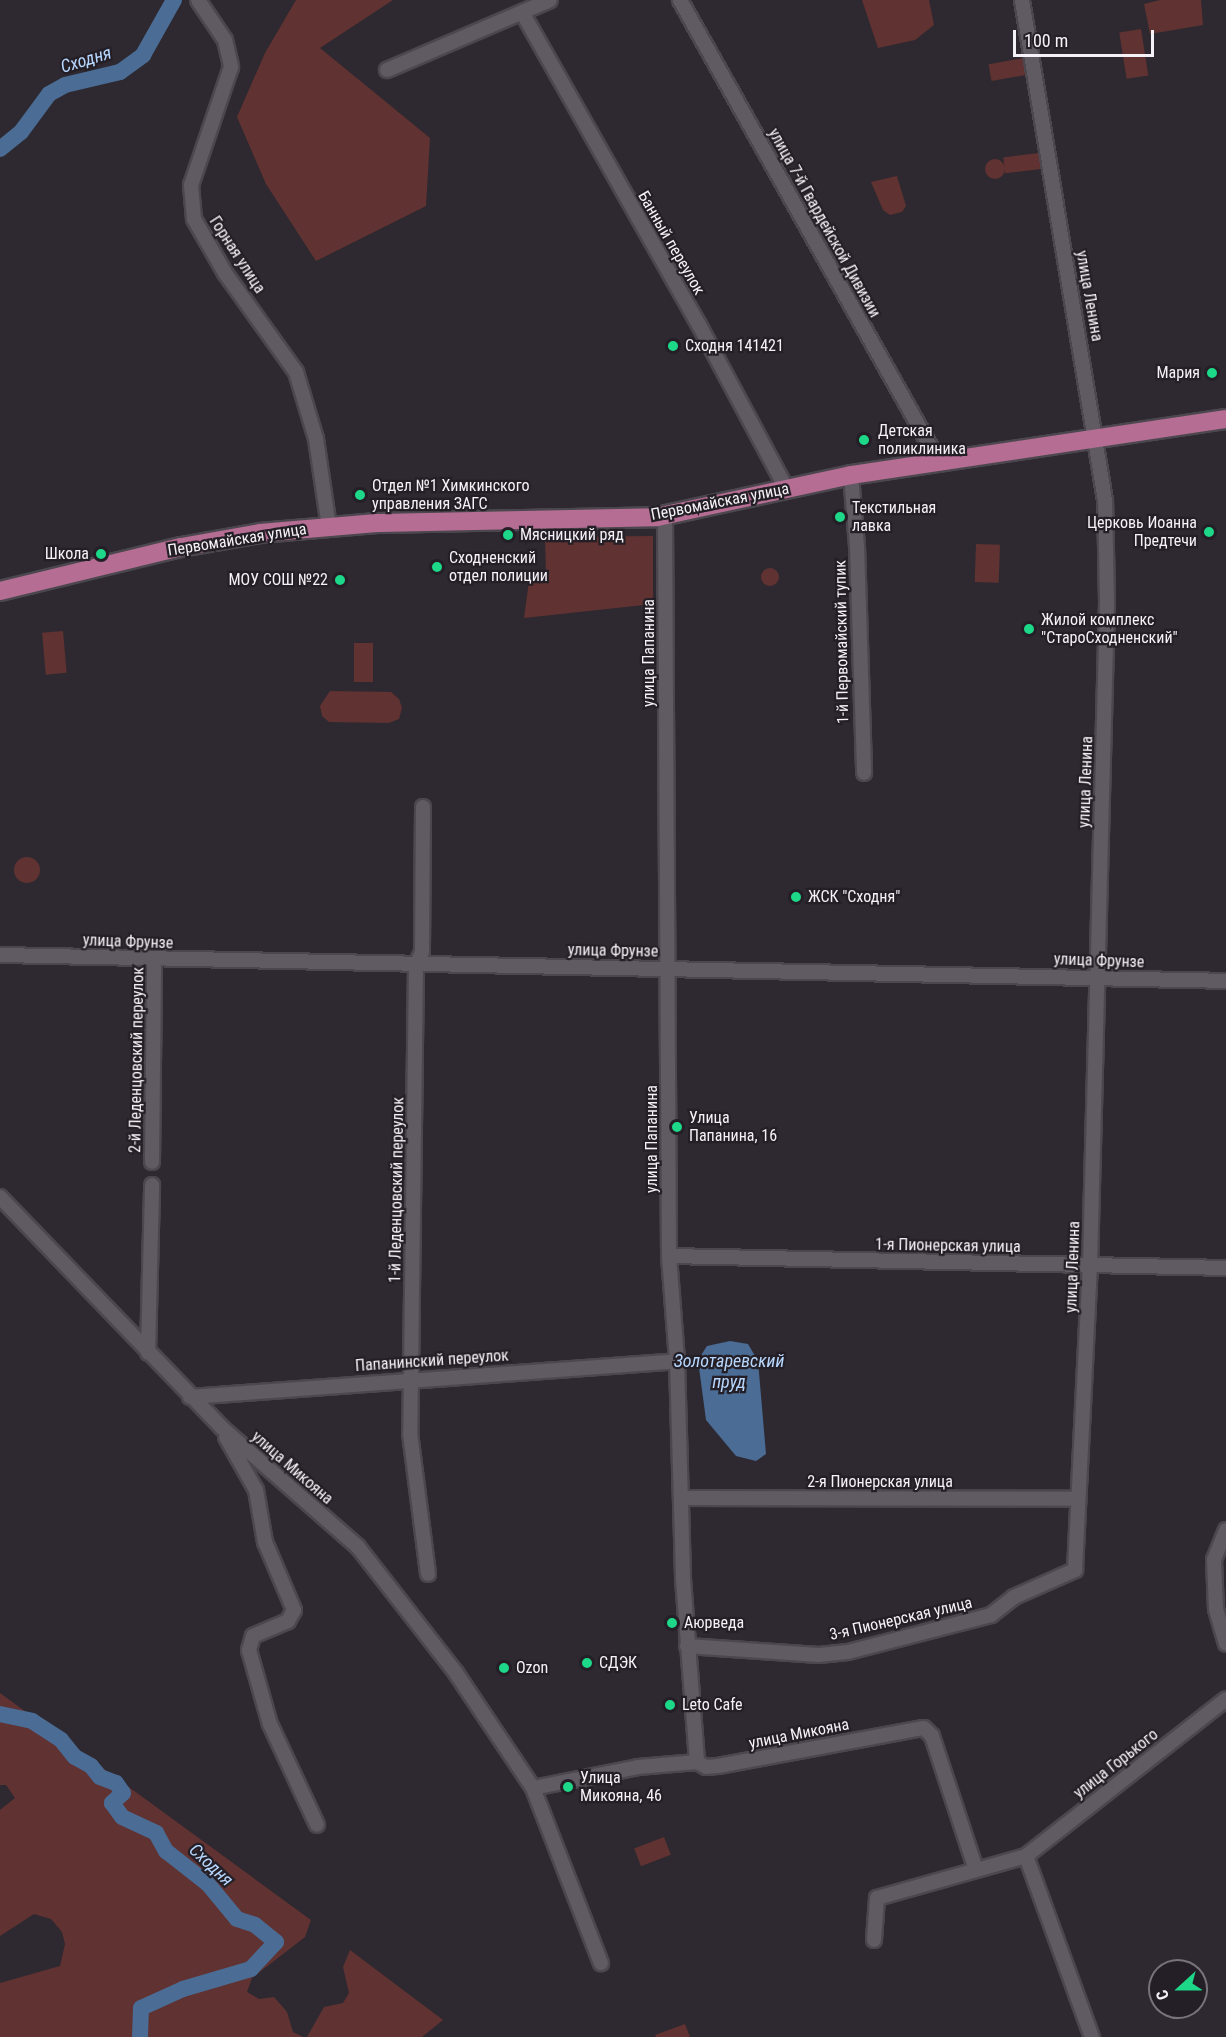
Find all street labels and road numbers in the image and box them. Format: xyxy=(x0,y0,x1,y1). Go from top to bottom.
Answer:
street label: улица 7-й Гвардейской Дивизии xyxy=(764,125,884,321)
street label: Банный переулок xyxy=(634,188,708,298)
street label: Горная улица xyxy=(205,213,269,297)
street label: улица Ленина xyxy=(1072,249,1106,343)
street label: Первомайская улица xyxy=(649,479,791,525)
street label: Первомайская улица xyxy=(166,520,308,560)
street label: 1-й Первомайский тупик xyxy=(831,560,853,724)
street label: улица Папанина xyxy=(639,599,659,707)
street label: улица Ленина xyxy=(1075,736,1097,828)
street label: улица Фрунзе xyxy=(82,931,174,953)
street label: улица Фрунзе xyxy=(568,941,658,961)
street label: улица Фрунзе xyxy=(1053,950,1145,972)
street label: 2-й Леденцовский переулок xyxy=(126,967,148,1153)
street label: улица Папанина xyxy=(642,1085,662,1193)
street label: 1-й Леденцовский переулок xyxy=(386,1097,408,1283)
street label: улица Ленина xyxy=(1062,1221,1084,1313)
street label: 1-я Пионерская улица xyxy=(875,1235,1021,1257)
street label: Папанинский переулок xyxy=(354,1346,510,1376)
street label: улица Микояна xyxy=(247,1427,337,1509)
street label: 2-я Пионерская улица xyxy=(807,1472,953,1492)
street label: 3-я Пионерская улица xyxy=(828,1593,974,1645)
street label: улица Микояна xyxy=(747,1715,851,1753)
street label: улица Горького xyxy=(1070,1725,1162,1803)

